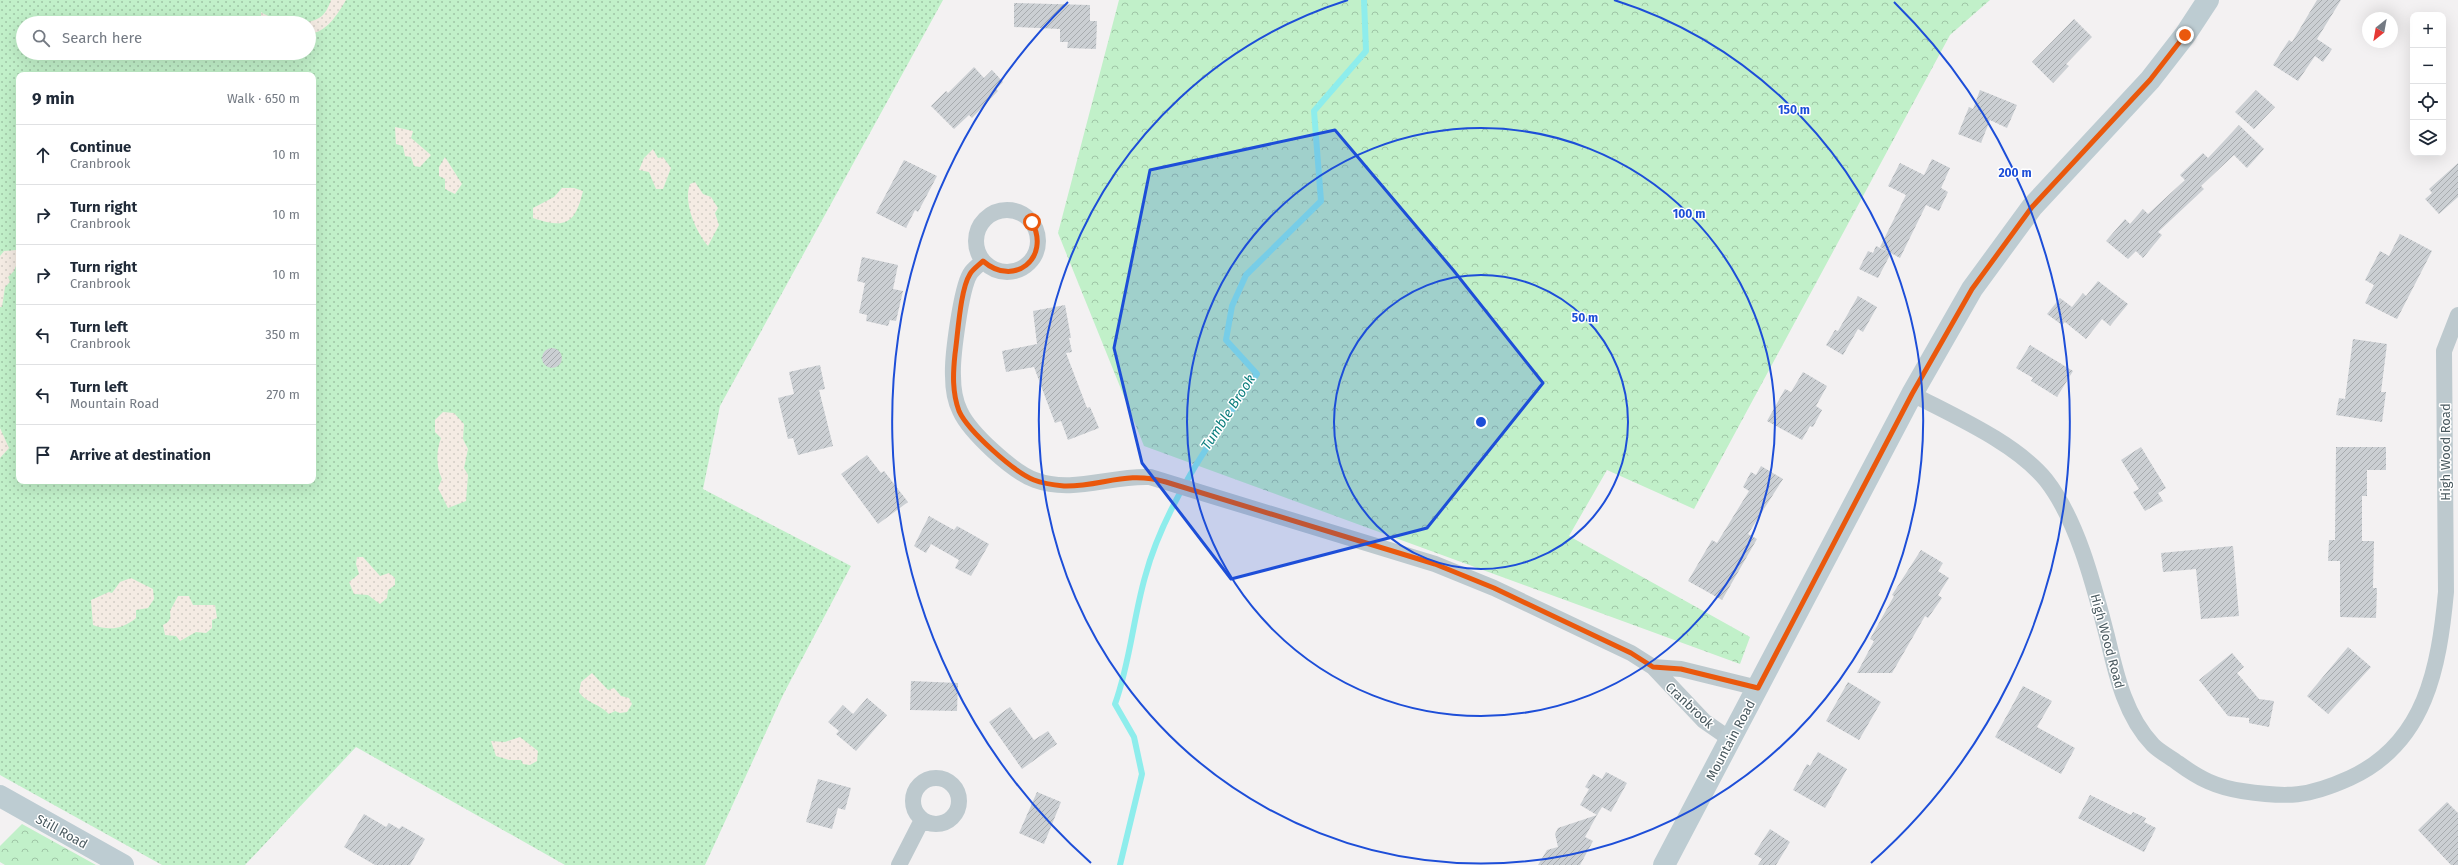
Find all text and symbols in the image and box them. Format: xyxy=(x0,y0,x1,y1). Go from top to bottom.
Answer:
north arrow xyxy=(2362,12,2398,48)
map controls xyxy=(2410,12,2446,156)
button: + xyxy=(2410,12,2446,48)
search box xyxy=(16,16,316,60)
route end xyxy=(2176,26,2194,44)
icon: search xyxy=(30,27,52,49)
text: Search here xyxy=(62,29,142,47)
button: − xyxy=(2410,48,2446,84)
button: locate xyxy=(2410,84,2446,120)
text: 9 min xyxy=(32,88,75,109)
text: Walk · 650 m xyxy=(227,91,300,106)
text: 150 m xyxy=(1778,103,1810,117)
button: layers xyxy=(2410,120,2446,156)
text: Continue xyxy=(70,138,131,156)
icon: ahead xyxy=(32,144,54,166)
text: 10 m xyxy=(273,147,300,162)
text: Cranbrook xyxy=(70,156,131,171)
text: 200 m xyxy=(1998,166,2032,180)
text: Turn right xyxy=(70,198,137,216)
icon: right xyxy=(32,204,54,226)
text: 10 m xyxy=(273,207,300,222)
text: 100 m xyxy=(1673,207,1705,221)
route start xyxy=(1023,213,1041,231)
text: Cranbrook xyxy=(70,216,131,231)
text: Turn right xyxy=(70,258,137,276)
icon: right xyxy=(32,264,54,286)
text: 10 m xyxy=(273,267,300,282)
text: Cranbrook xyxy=(70,276,131,291)
text: 50 m xyxy=(1572,311,1598,325)
text: Turn left xyxy=(70,318,128,336)
icon: left xyxy=(32,324,54,346)
text: 350 m xyxy=(265,327,300,342)
text: Cranbrook xyxy=(70,336,131,351)
water label: Tumble Brook xyxy=(1198,371,1259,453)
text: Turn left xyxy=(70,378,128,396)
icon: left xyxy=(32,384,54,406)
text: 270 m xyxy=(266,387,300,402)
text: Mountain Road xyxy=(70,396,159,411)
street label: High Wood Road xyxy=(2438,403,2453,501)
centre of rings xyxy=(1474,415,1488,429)
icon: arrive xyxy=(32,444,54,466)
text: Arrive at destination xyxy=(70,446,211,464)
street label: High Wood Road xyxy=(2088,592,2127,690)
street label: Cranbrook xyxy=(1662,679,1717,732)
street label: Mountain Road xyxy=(1703,697,1758,783)
street label: Still Road xyxy=(33,811,90,852)

